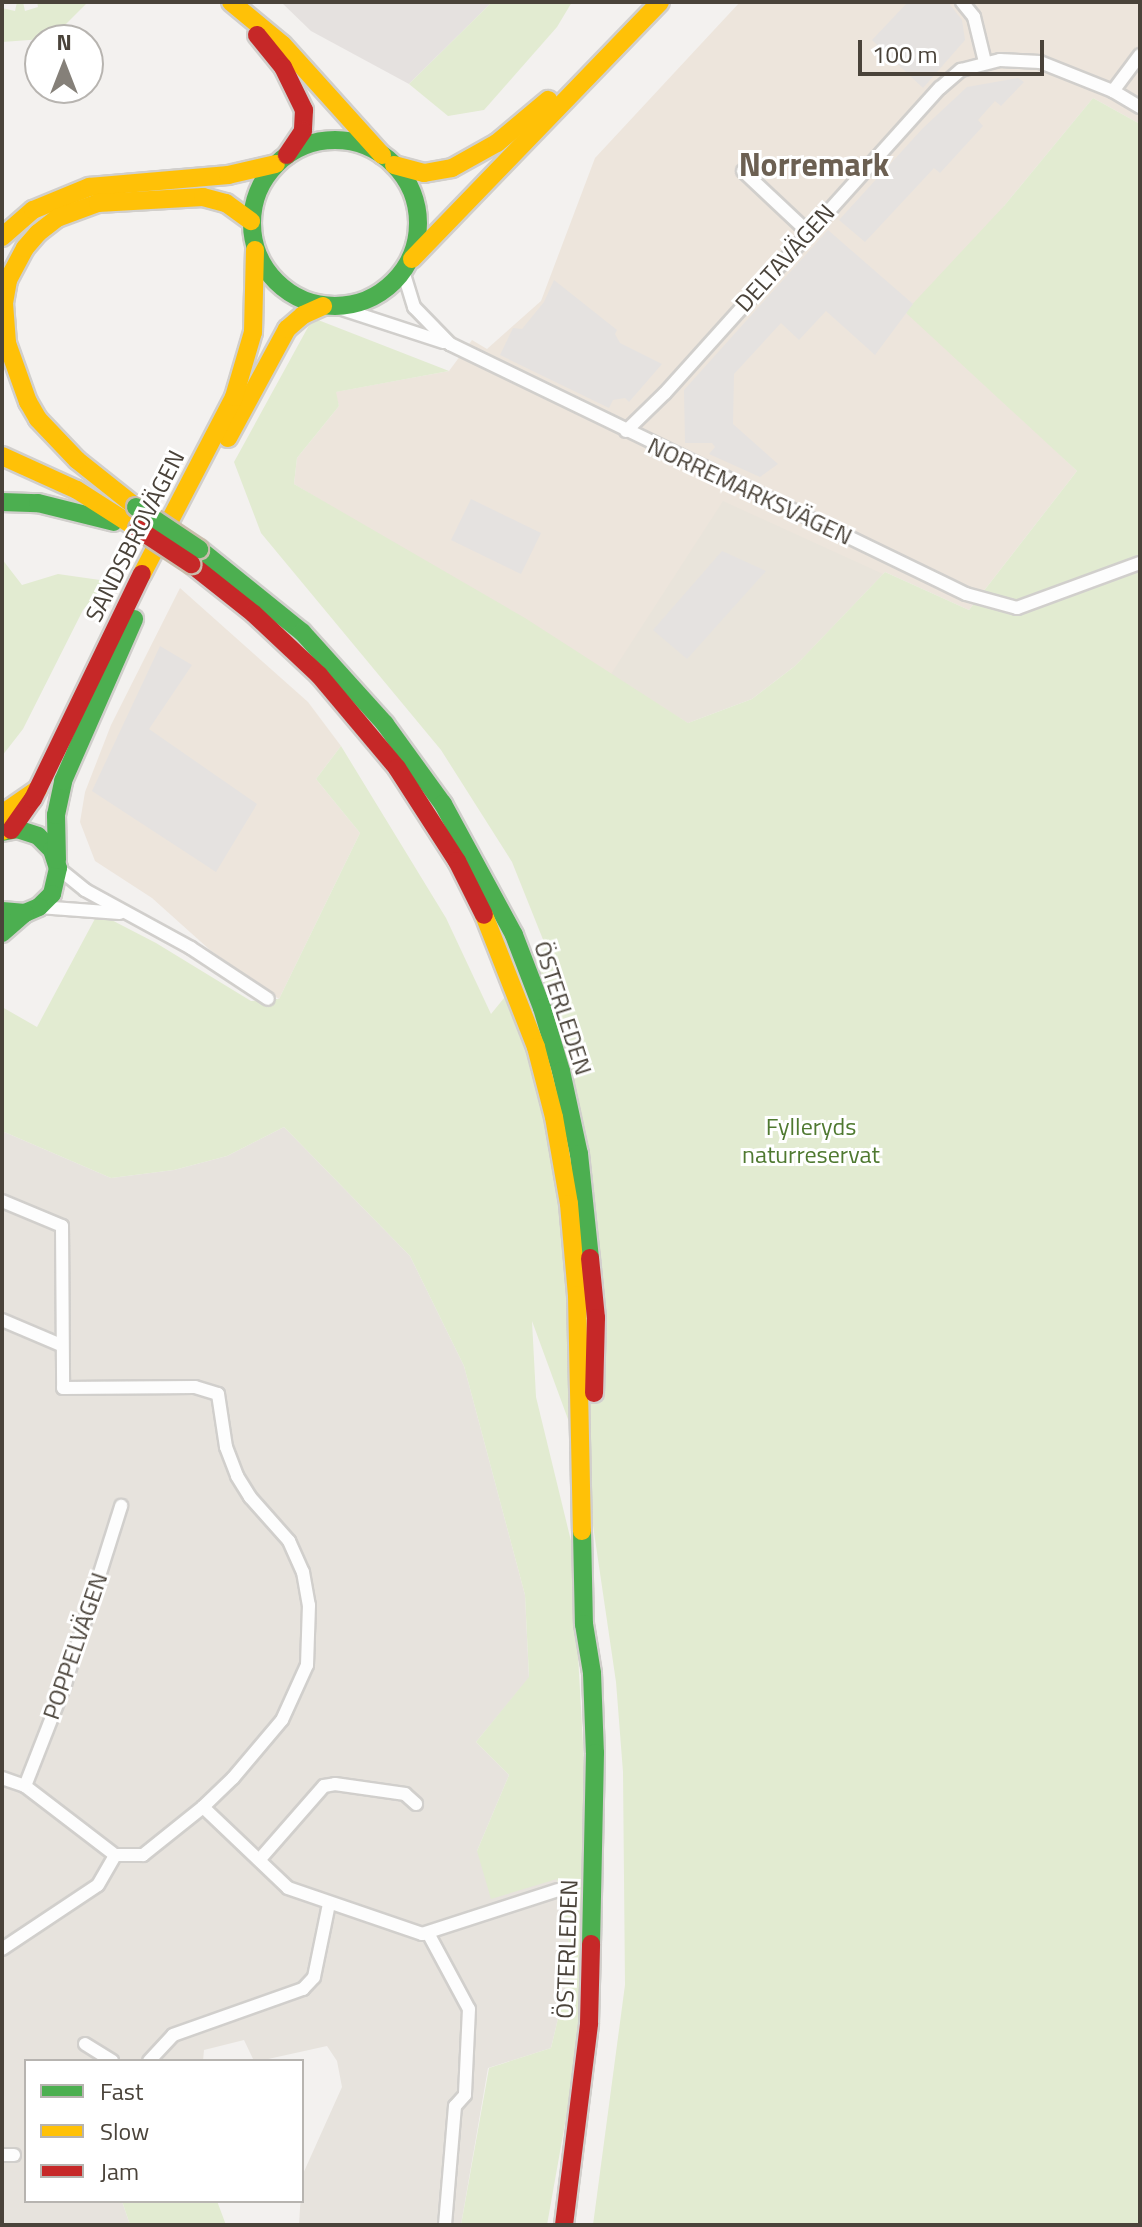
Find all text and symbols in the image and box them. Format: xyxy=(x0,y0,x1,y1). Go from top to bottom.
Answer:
north arrow xyxy=(24,24,104,104)
scale bar xyxy=(862,24,1048,74)
text: N xyxy=(56,25,72,59)
text: 100 m xyxy=(872,36,938,72)
district label: Norremark xyxy=(739,145,889,183)
street label: DELTAVÄGEN xyxy=(729,198,841,318)
street label: NORREMARKSVÄGEN xyxy=(643,431,857,551)
street label: SANDSBROVÄGEN xyxy=(79,445,191,627)
street label: ÖSTERLEDEN xyxy=(528,937,598,1079)
park label: Fylleryds naturreservat xyxy=(742,1113,880,1169)
street label: POPPELVÄGEN xyxy=(36,1569,114,1723)
street label: ÖSTERLEDEN xyxy=(550,1879,584,2019)
legend xyxy=(24,2059,304,2203)
text: Fast xyxy=(100,2073,143,2109)
text: Slow xyxy=(100,2113,149,2149)
text: Jam xyxy=(100,2153,139,2189)

